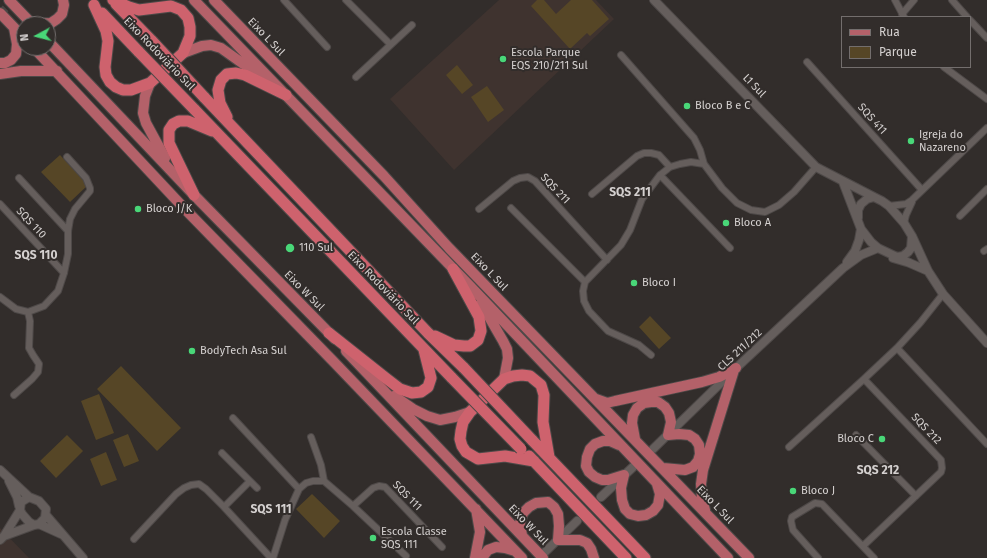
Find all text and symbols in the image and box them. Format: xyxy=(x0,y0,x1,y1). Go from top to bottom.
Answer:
street label: Eixo Rodoviário Sul xyxy=(121,15,197,93)
street label: Eixo L Sul xyxy=(245,15,287,59)
north arrow xyxy=(16,16,56,56)
legend xyxy=(841,16,971,68)
text: Rua xyxy=(879,25,900,39)
text: N xyxy=(18,33,31,42)
text: Parque xyxy=(879,45,917,59)
place label: Escola Parque EQS 210/211 Sul xyxy=(511,46,588,72)
marker: Escola Parque EQS 210/211 Sul xyxy=(498,54,508,64)
street label: L1 Sul xyxy=(740,72,768,100)
place label: Bloco B e C xyxy=(695,99,750,113)
marker: Bloco B e C xyxy=(682,101,692,111)
street label: SQS 411 xyxy=(855,101,889,137)
place label: Igreja do Nazareno xyxy=(919,128,966,154)
marker: Igreja do Nazareno xyxy=(906,136,916,146)
street label: SQS 211 xyxy=(537,171,573,207)
district label: SQS 211 xyxy=(609,186,651,200)
place label: Bloco J/K xyxy=(146,202,192,216)
marker: Bloco J/K xyxy=(133,204,143,214)
street label: SQS 110 xyxy=(13,205,49,241)
place label: Bloco A xyxy=(734,216,771,230)
marker: Bloco A xyxy=(721,218,731,228)
place label: 110 Sul xyxy=(299,241,333,255)
marker: 110 Sul xyxy=(284,242,296,254)
district label: SQS 110 xyxy=(15,249,57,263)
street label: Eixo Rodoviário Sul xyxy=(345,249,421,327)
street label: Eixo L Sul xyxy=(468,250,510,294)
street label: Eixo W Sul xyxy=(281,268,327,314)
place label: Bloco I xyxy=(642,276,676,290)
marker: Bloco I xyxy=(629,278,639,288)
street label: CLS 211/212 xyxy=(715,326,765,374)
place label: BodyTech Asa Sul xyxy=(200,344,287,358)
marker: BodyTech Asa Sul xyxy=(187,346,197,356)
street label: SQS 212 xyxy=(908,411,944,447)
place label: Bloco C xyxy=(837,432,874,446)
marker: Bloco C xyxy=(877,434,887,444)
district label: SQS 212 xyxy=(857,464,899,478)
street label: SQS 111 xyxy=(389,478,425,514)
street label: Eixo L Sul xyxy=(694,483,736,527)
place label: Bloco J xyxy=(801,484,835,498)
marker: Bloco J xyxy=(788,486,798,496)
street label: Eixo W Sul xyxy=(505,502,551,548)
district label: SQS 111 xyxy=(250,503,292,517)
place label: Escola Classe SQS 111 xyxy=(381,525,447,551)
marker: Escola Classe SQS 111 xyxy=(368,533,378,543)

